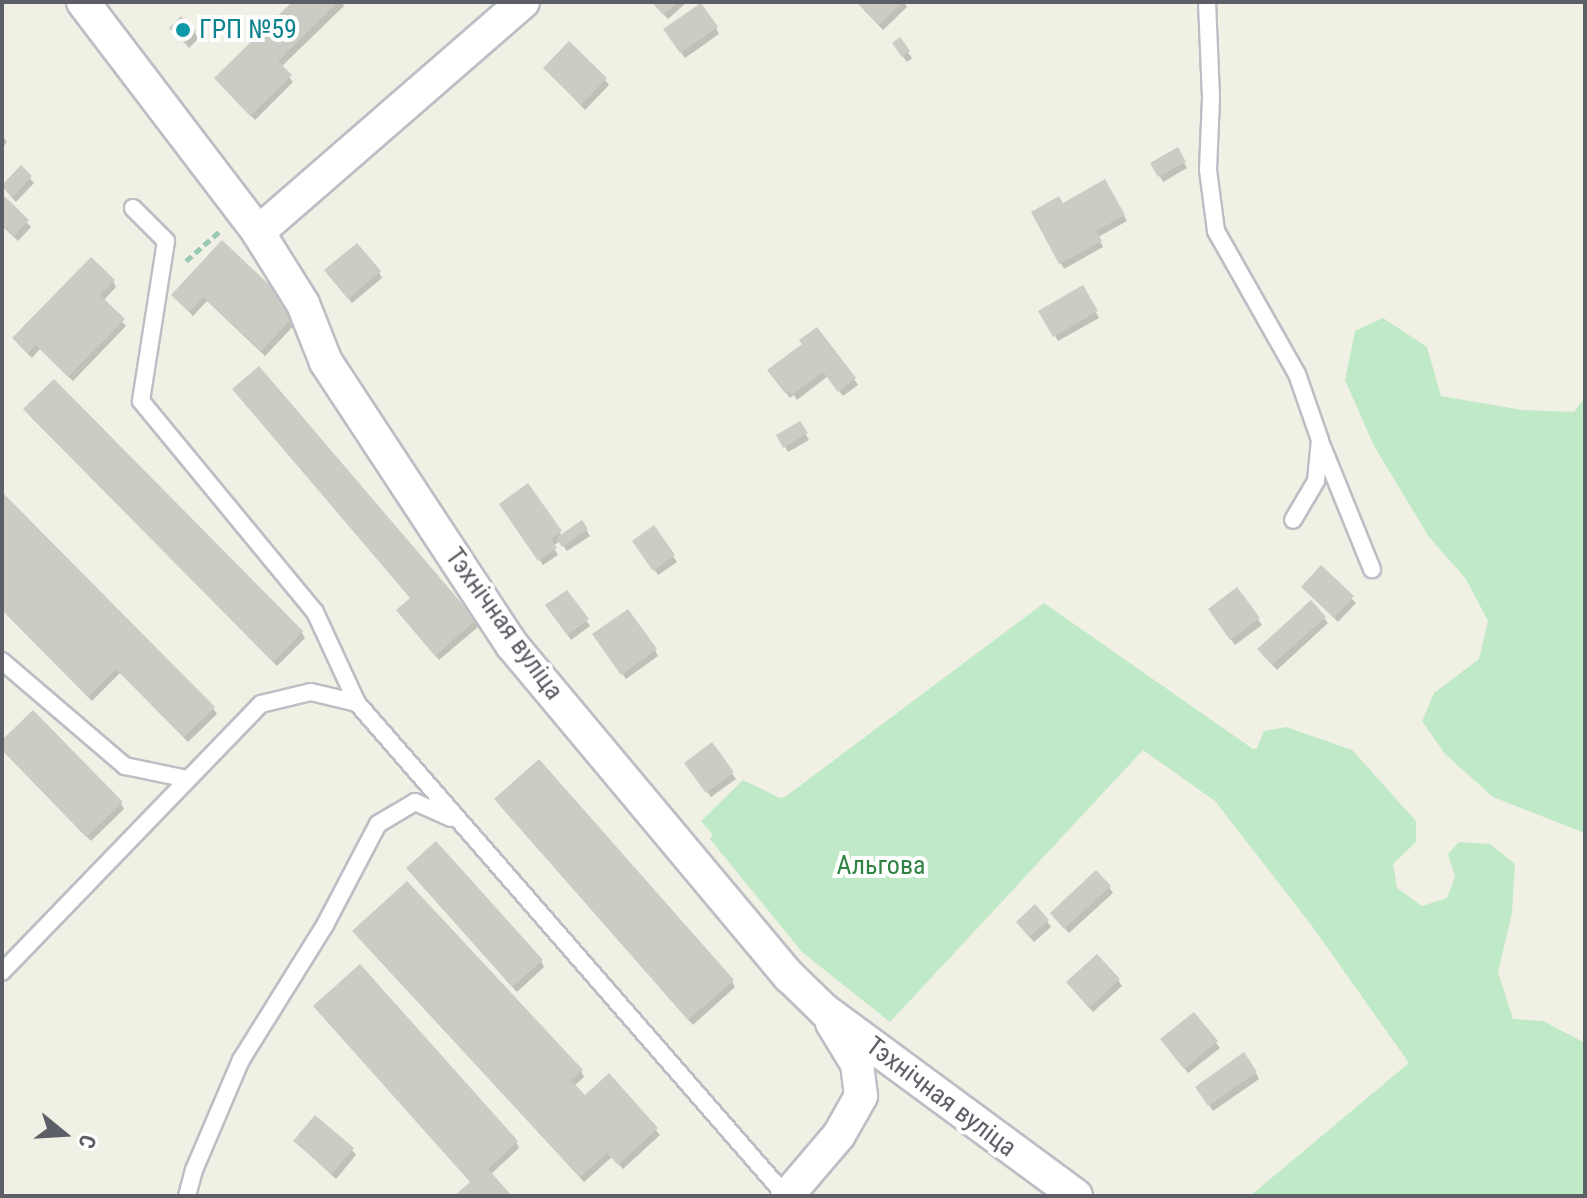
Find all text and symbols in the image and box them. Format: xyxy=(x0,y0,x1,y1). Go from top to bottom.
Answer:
place label: ГРП №59 xyxy=(199,14,297,46)
marker: ГРП №59 xyxy=(174,21,192,39)
street label: Тэхнічная вуліца xyxy=(439,542,569,706)
park label: Альгова xyxy=(837,850,925,882)
street label: Тэхнічная вуліца xyxy=(860,1030,1022,1164)
north arrow xyxy=(24,1094,104,1174)
text: С xyxy=(73,1132,101,1151)

